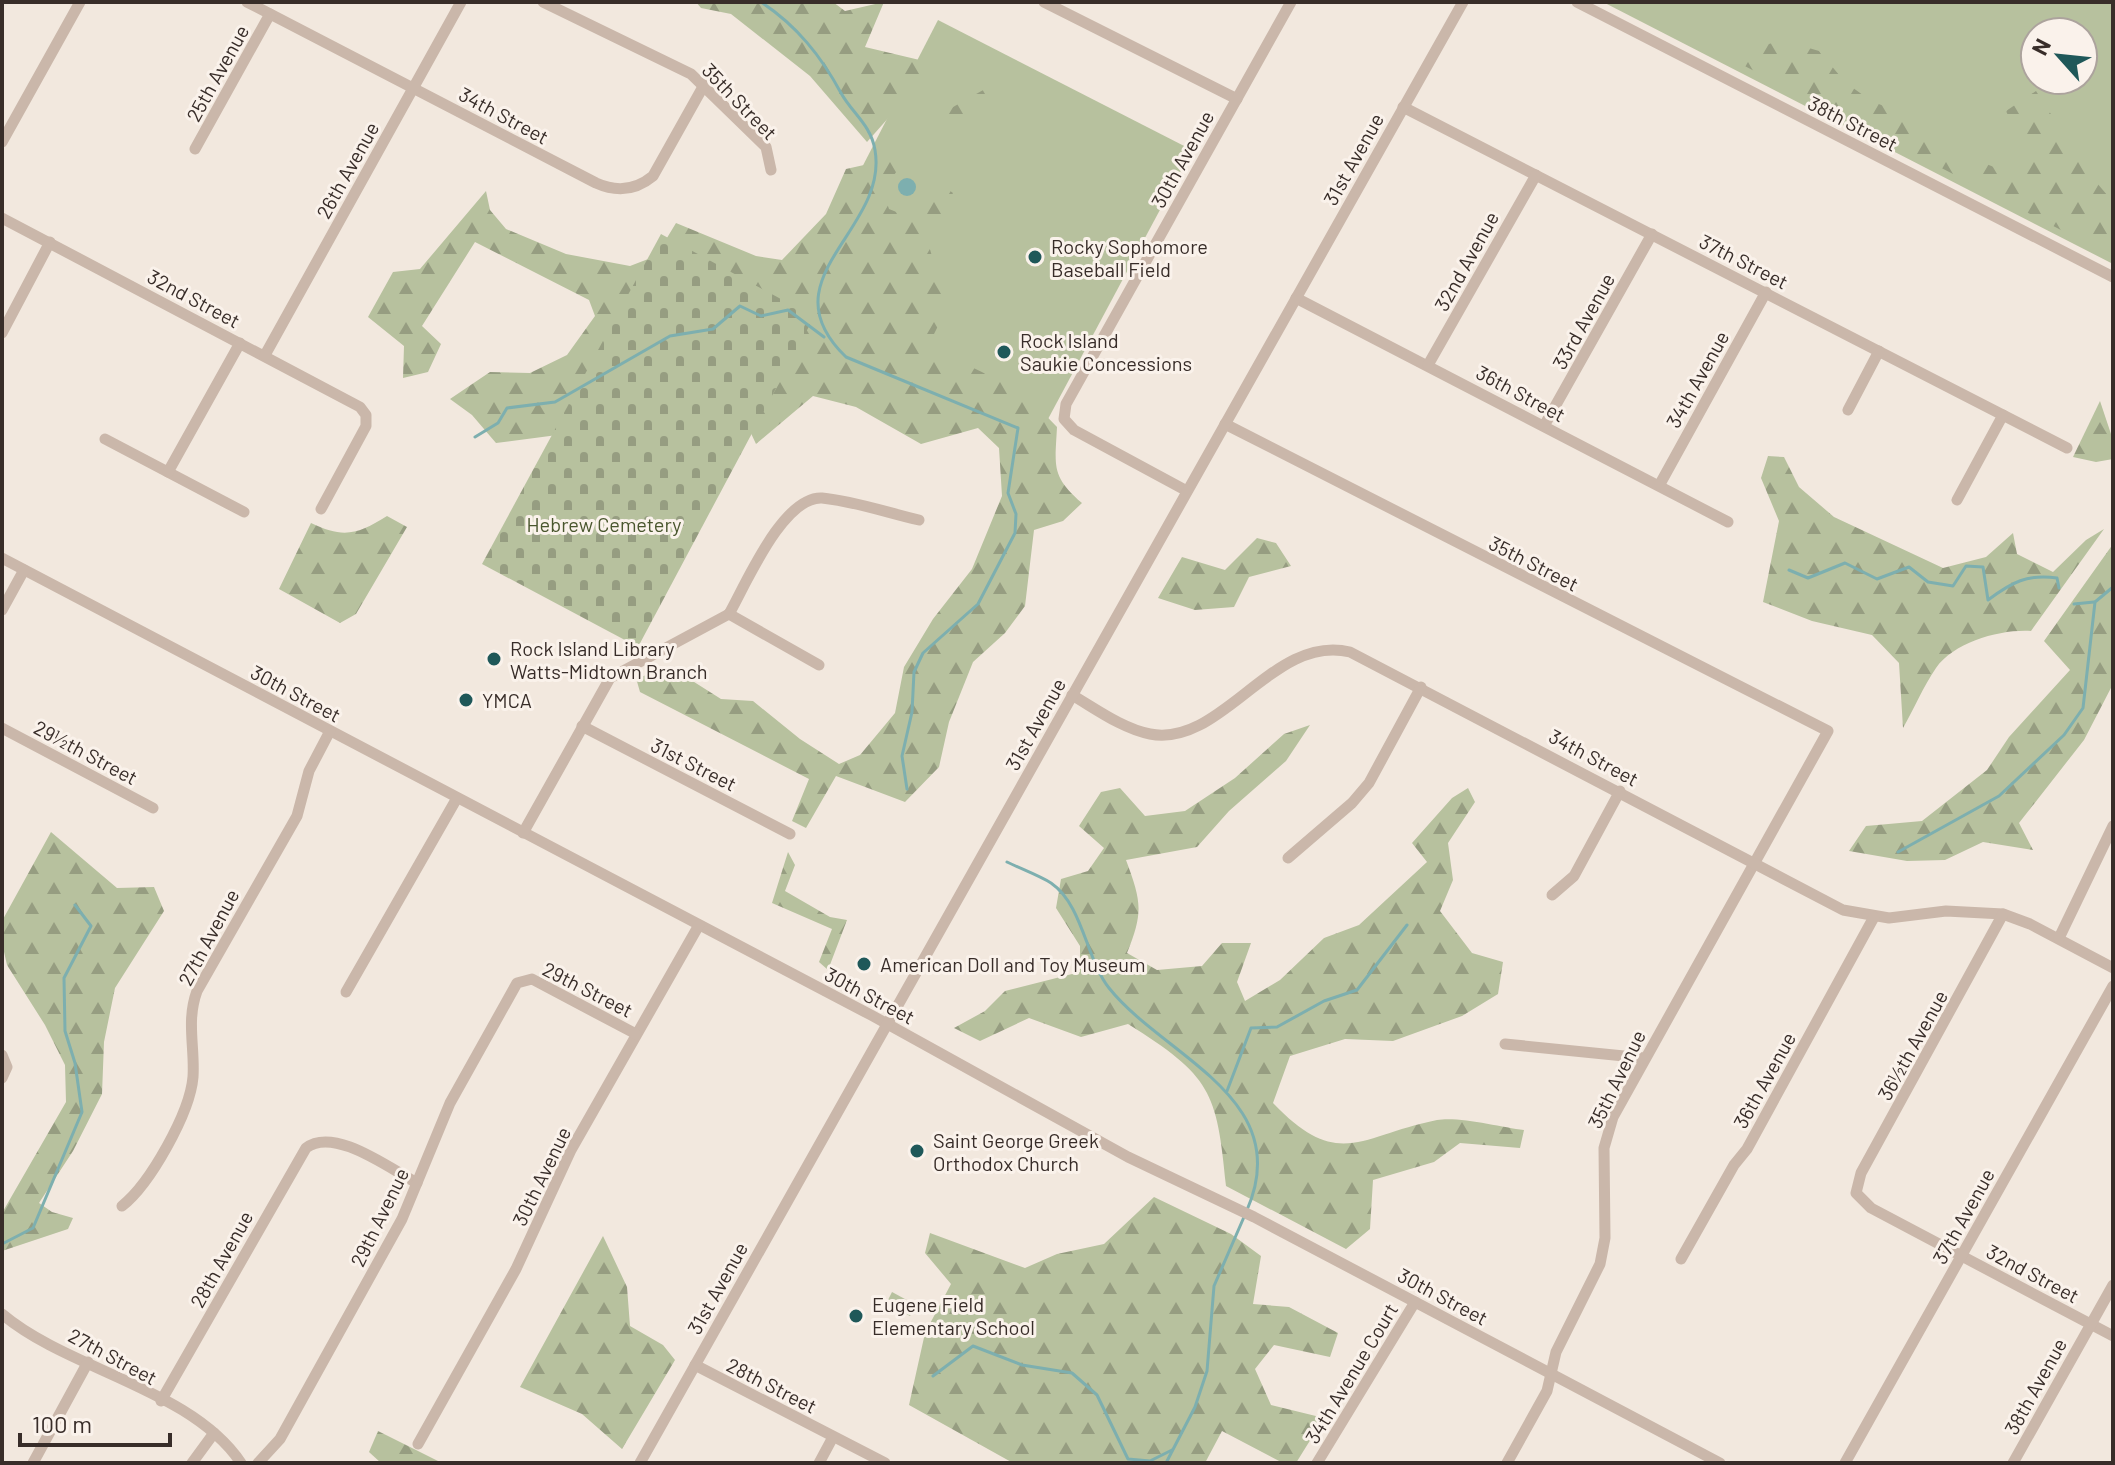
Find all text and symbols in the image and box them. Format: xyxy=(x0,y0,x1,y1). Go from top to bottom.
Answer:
north arrow xyxy=(2019,16,2099,96)
street label: 25th Avenue xyxy=(181,21,253,125)
text: N xyxy=(2025,34,2055,59)
street label: 35th Street xyxy=(698,58,782,144)
street label: 34th Street xyxy=(455,81,553,149)
street label: 38th Street xyxy=(1804,90,1902,156)
street label: 30th Avenue xyxy=(1146,106,1218,212)
street label: 31st Avenue xyxy=(1318,109,1388,209)
street label: 26th Avenue xyxy=(311,118,383,222)
street label: 32nd Avenue xyxy=(1429,207,1503,315)
street label: 37th Street xyxy=(1696,228,1792,294)
place label: Rocky Sophomore Baseball Field xyxy=(1051,234,1208,281)
marker: Rocky Sophomore Baseball Field xyxy=(1026,248,1044,266)
street label: 32nd Street xyxy=(144,264,244,332)
street label: 33rd Avenue xyxy=(1547,269,1619,373)
street label: 34th Avenue xyxy=(1661,326,1733,432)
place label: Rock Island Saukie Concessions xyxy=(1020,328,1192,375)
marker: Rock Island Saukie Concessions xyxy=(995,343,1013,361)
street label: 36th Street xyxy=(1472,360,1570,426)
park label: Hebrew Cemetery xyxy=(526,512,682,536)
street label: 35th Street xyxy=(1485,530,1583,596)
place label: Rock Island Library Watts-Midtown Branch xyxy=(510,636,708,683)
marker: Rock Island Library Watts-Midtown Branch xyxy=(485,650,503,668)
street label: 30th Street xyxy=(247,659,345,727)
street label: 31st Avenue xyxy=(1000,674,1070,774)
place label: YMCA xyxy=(482,688,532,712)
marker: YMCA xyxy=(457,691,475,709)
street label: 29½th Street xyxy=(30,715,142,789)
street label: 34th Street xyxy=(1545,723,1643,791)
street label: 31st Street xyxy=(647,732,741,796)
street label: 27th Avenue xyxy=(173,885,243,989)
place label: American Doll and Toy Museum xyxy=(880,952,1145,976)
marker: American Doll and Toy Museum xyxy=(855,955,873,973)
street label: 29th Street xyxy=(539,956,637,1022)
street label: 30th Street xyxy=(821,961,919,1029)
street label: 36½th Avenue xyxy=(1872,986,1952,1104)
street label: 35th Avenue xyxy=(1582,1026,1650,1132)
street label: 36th Avenue xyxy=(1728,1028,1800,1132)
street label: 30th Avenue xyxy=(507,1123,575,1229)
place label: Saint George Greek Orthodox Church xyxy=(933,1128,1099,1175)
marker: Saint George Greek Orthodox Church xyxy=(908,1142,926,1160)
street label: 29th Avenue xyxy=(345,1164,413,1270)
street label: 37th Avenue xyxy=(1927,1164,1999,1268)
street label: 28th Avenue xyxy=(185,1206,257,1312)
street label: 31st Avenue xyxy=(682,1238,752,1338)
street label: 32nd Street xyxy=(1983,1239,2083,1307)
street label: 30th Street xyxy=(1394,1262,1492,1330)
place label: Eugene Field Elementary School xyxy=(872,1292,1035,1339)
street label: 34th Avenue Court xyxy=(1300,1298,1402,1448)
marker: Eugene Field Elementary School xyxy=(847,1307,865,1325)
street label: 27th Street xyxy=(65,1323,161,1389)
street label: 38th Avenue xyxy=(1999,1334,2071,1438)
street label: 28th Street xyxy=(723,1352,821,1418)
scale bar xyxy=(20,1397,170,1447)
text: 100 m xyxy=(32,1409,92,1438)

